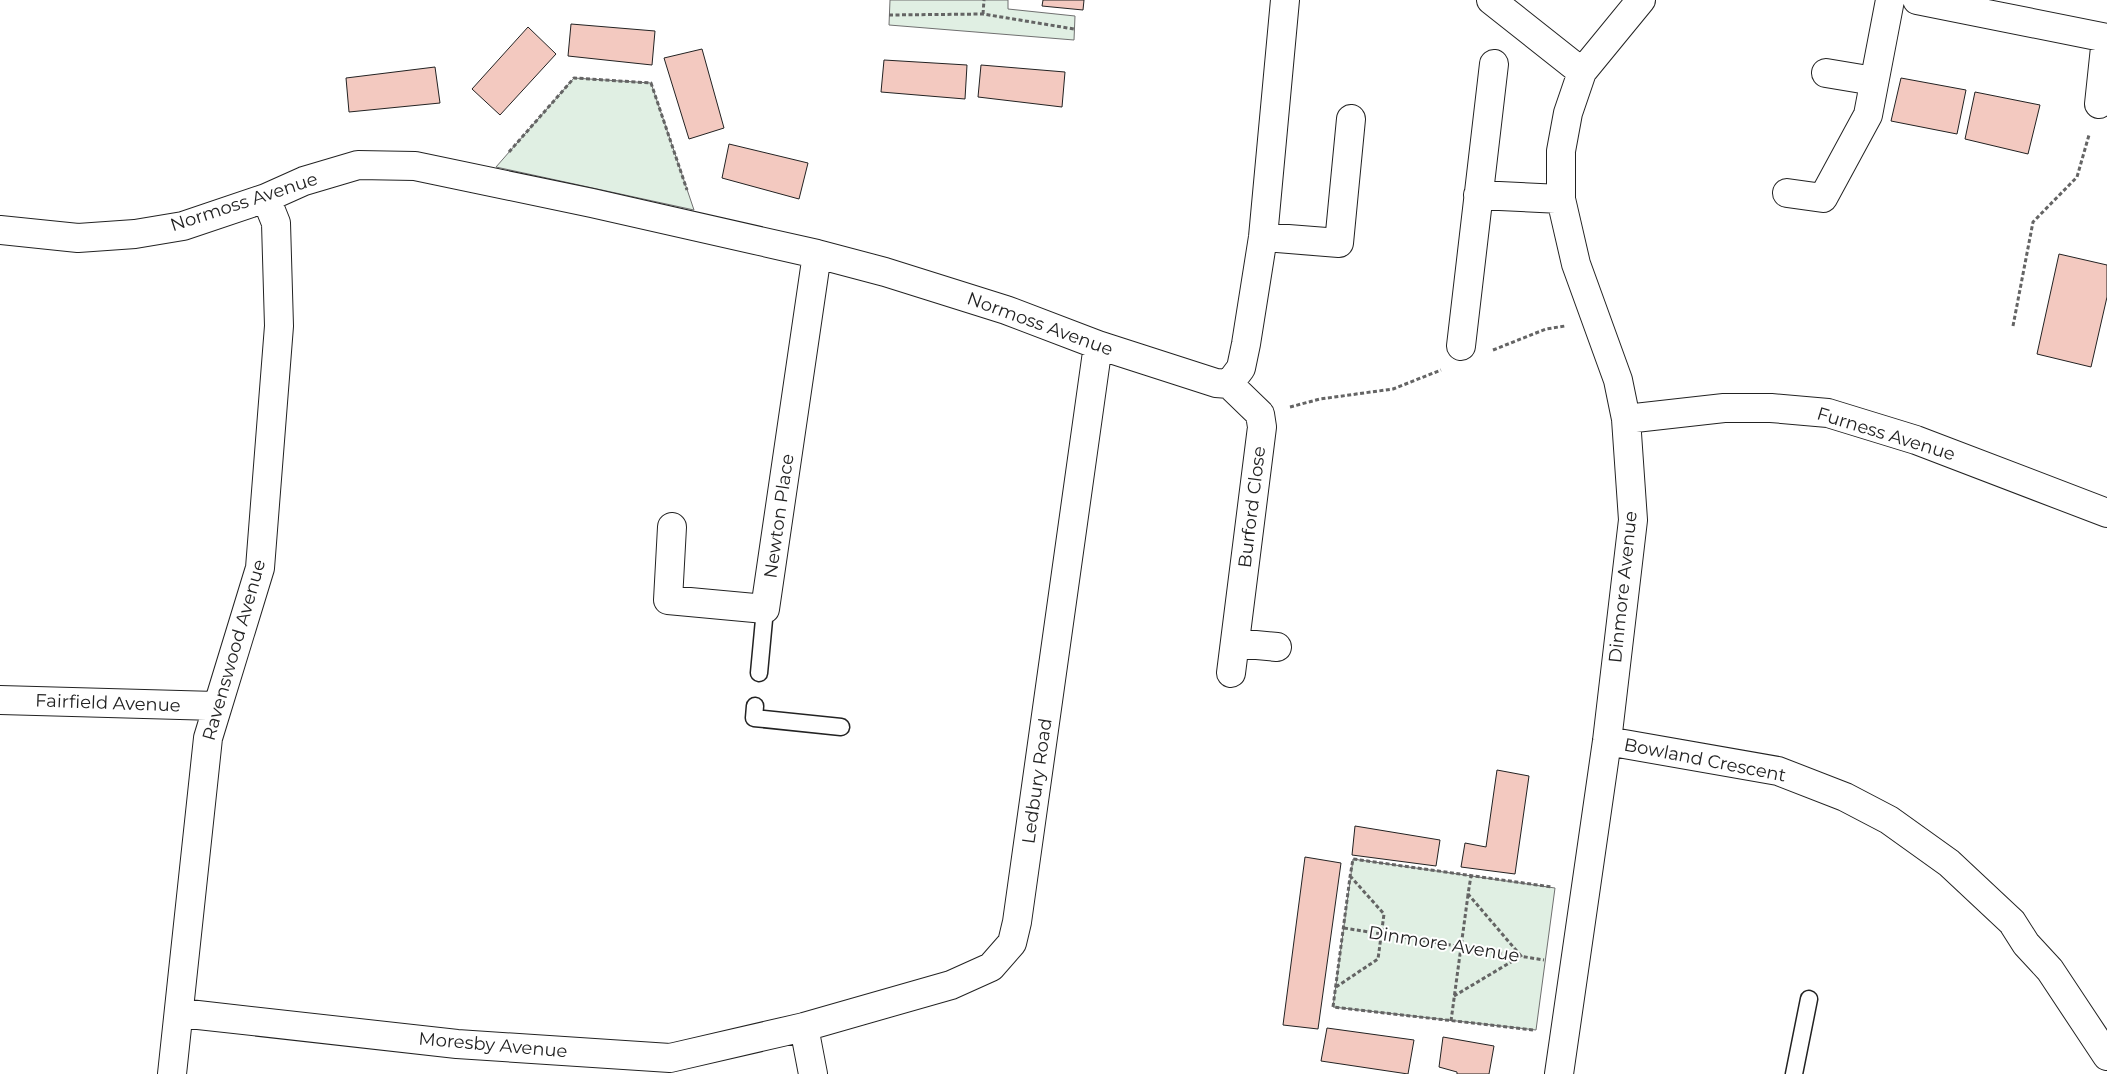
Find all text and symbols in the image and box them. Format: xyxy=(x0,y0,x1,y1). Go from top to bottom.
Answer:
street label: Normoss Avenue xyxy=(168,168,321,236)
street label: Normoss Avenue xyxy=(964,287,1116,361)
street label: Furness Avenue xyxy=(1814,403,1958,466)
street label: Burford Close xyxy=(1234,445,1270,569)
street label: Newton Place xyxy=(759,452,799,580)
street label: Dinmore Avenue xyxy=(1604,510,1642,664)
street label: Ravenswood Avenue xyxy=(198,557,270,743)
street label: Fairfield Avenue xyxy=(35,689,181,717)
street label: Ledbury Road xyxy=(1017,717,1057,845)
street label: Bowland Crescent xyxy=(1622,733,1788,787)
street label: Dinmore Avenue xyxy=(1367,921,1521,967)
street label: Moresby Avenue xyxy=(418,1028,569,1062)

